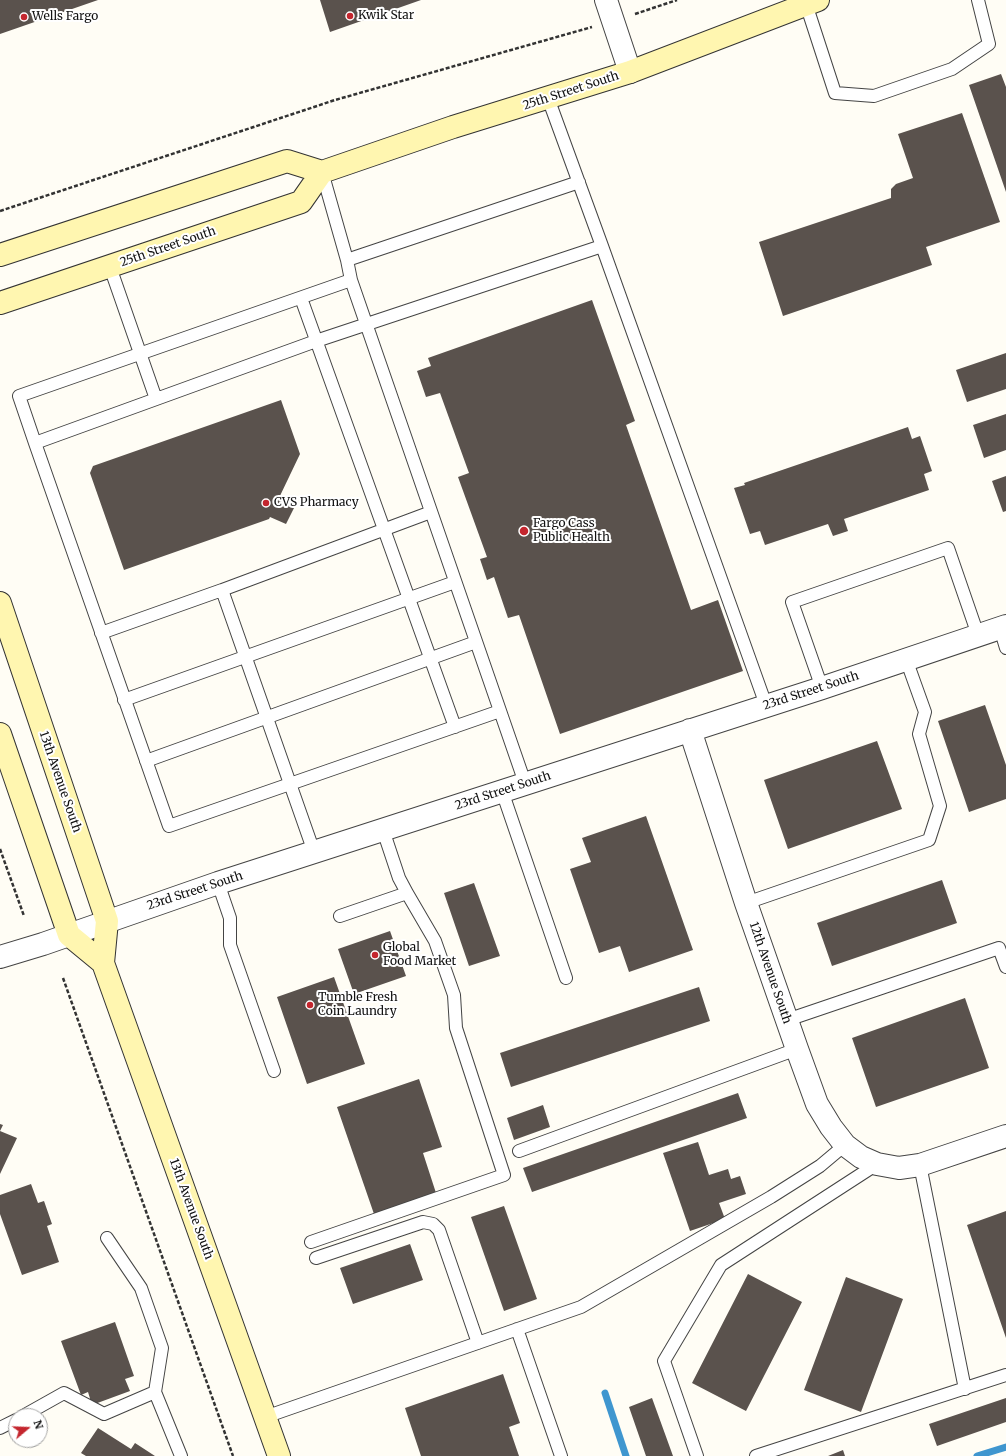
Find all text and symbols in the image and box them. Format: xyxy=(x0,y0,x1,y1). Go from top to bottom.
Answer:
place label: Kwik Star xyxy=(358,9,414,23)
place label: Wells Fargo xyxy=(32,10,98,24)
marker: Kwik Star xyxy=(345,11,355,21)
marker: Wells Fargo xyxy=(19,12,29,22)
street label: 25th Street South xyxy=(521,69,621,113)
street label: 25th Street South xyxy=(118,224,218,270)
place label: CVS Pharmacy xyxy=(274,496,359,510)
marker: CVS Pharmacy xyxy=(261,498,271,508)
place label: Fargo Cass Public Health xyxy=(533,517,610,545)
marker: Fargo Cass Public Health xyxy=(518,525,530,537)
street label: 23rd Street South xyxy=(761,669,861,713)
street label: 13th Avenue South xyxy=(36,729,84,835)
street label: 23rd Street South xyxy=(453,769,553,813)
street label: 23rd Street South xyxy=(145,869,245,913)
street label: 12th Avenue South xyxy=(746,920,794,1026)
place label: Global Food Market xyxy=(383,941,456,969)
marker: Global Food Market xyxy=(370,950,380,960)
place label: Tumble Fresh Coin Laundry xyxy=(318,991,398,1019)
marker: Tumble Fresh Coin Laundry xyxy=(305,1000,315,1010)
street label: 13th Avenue South xyxy=(166,1157,216,1261)
north arrow xyxy=(8,1408,48,1448)
text: N xyxy=(30,1418,46,1431)

